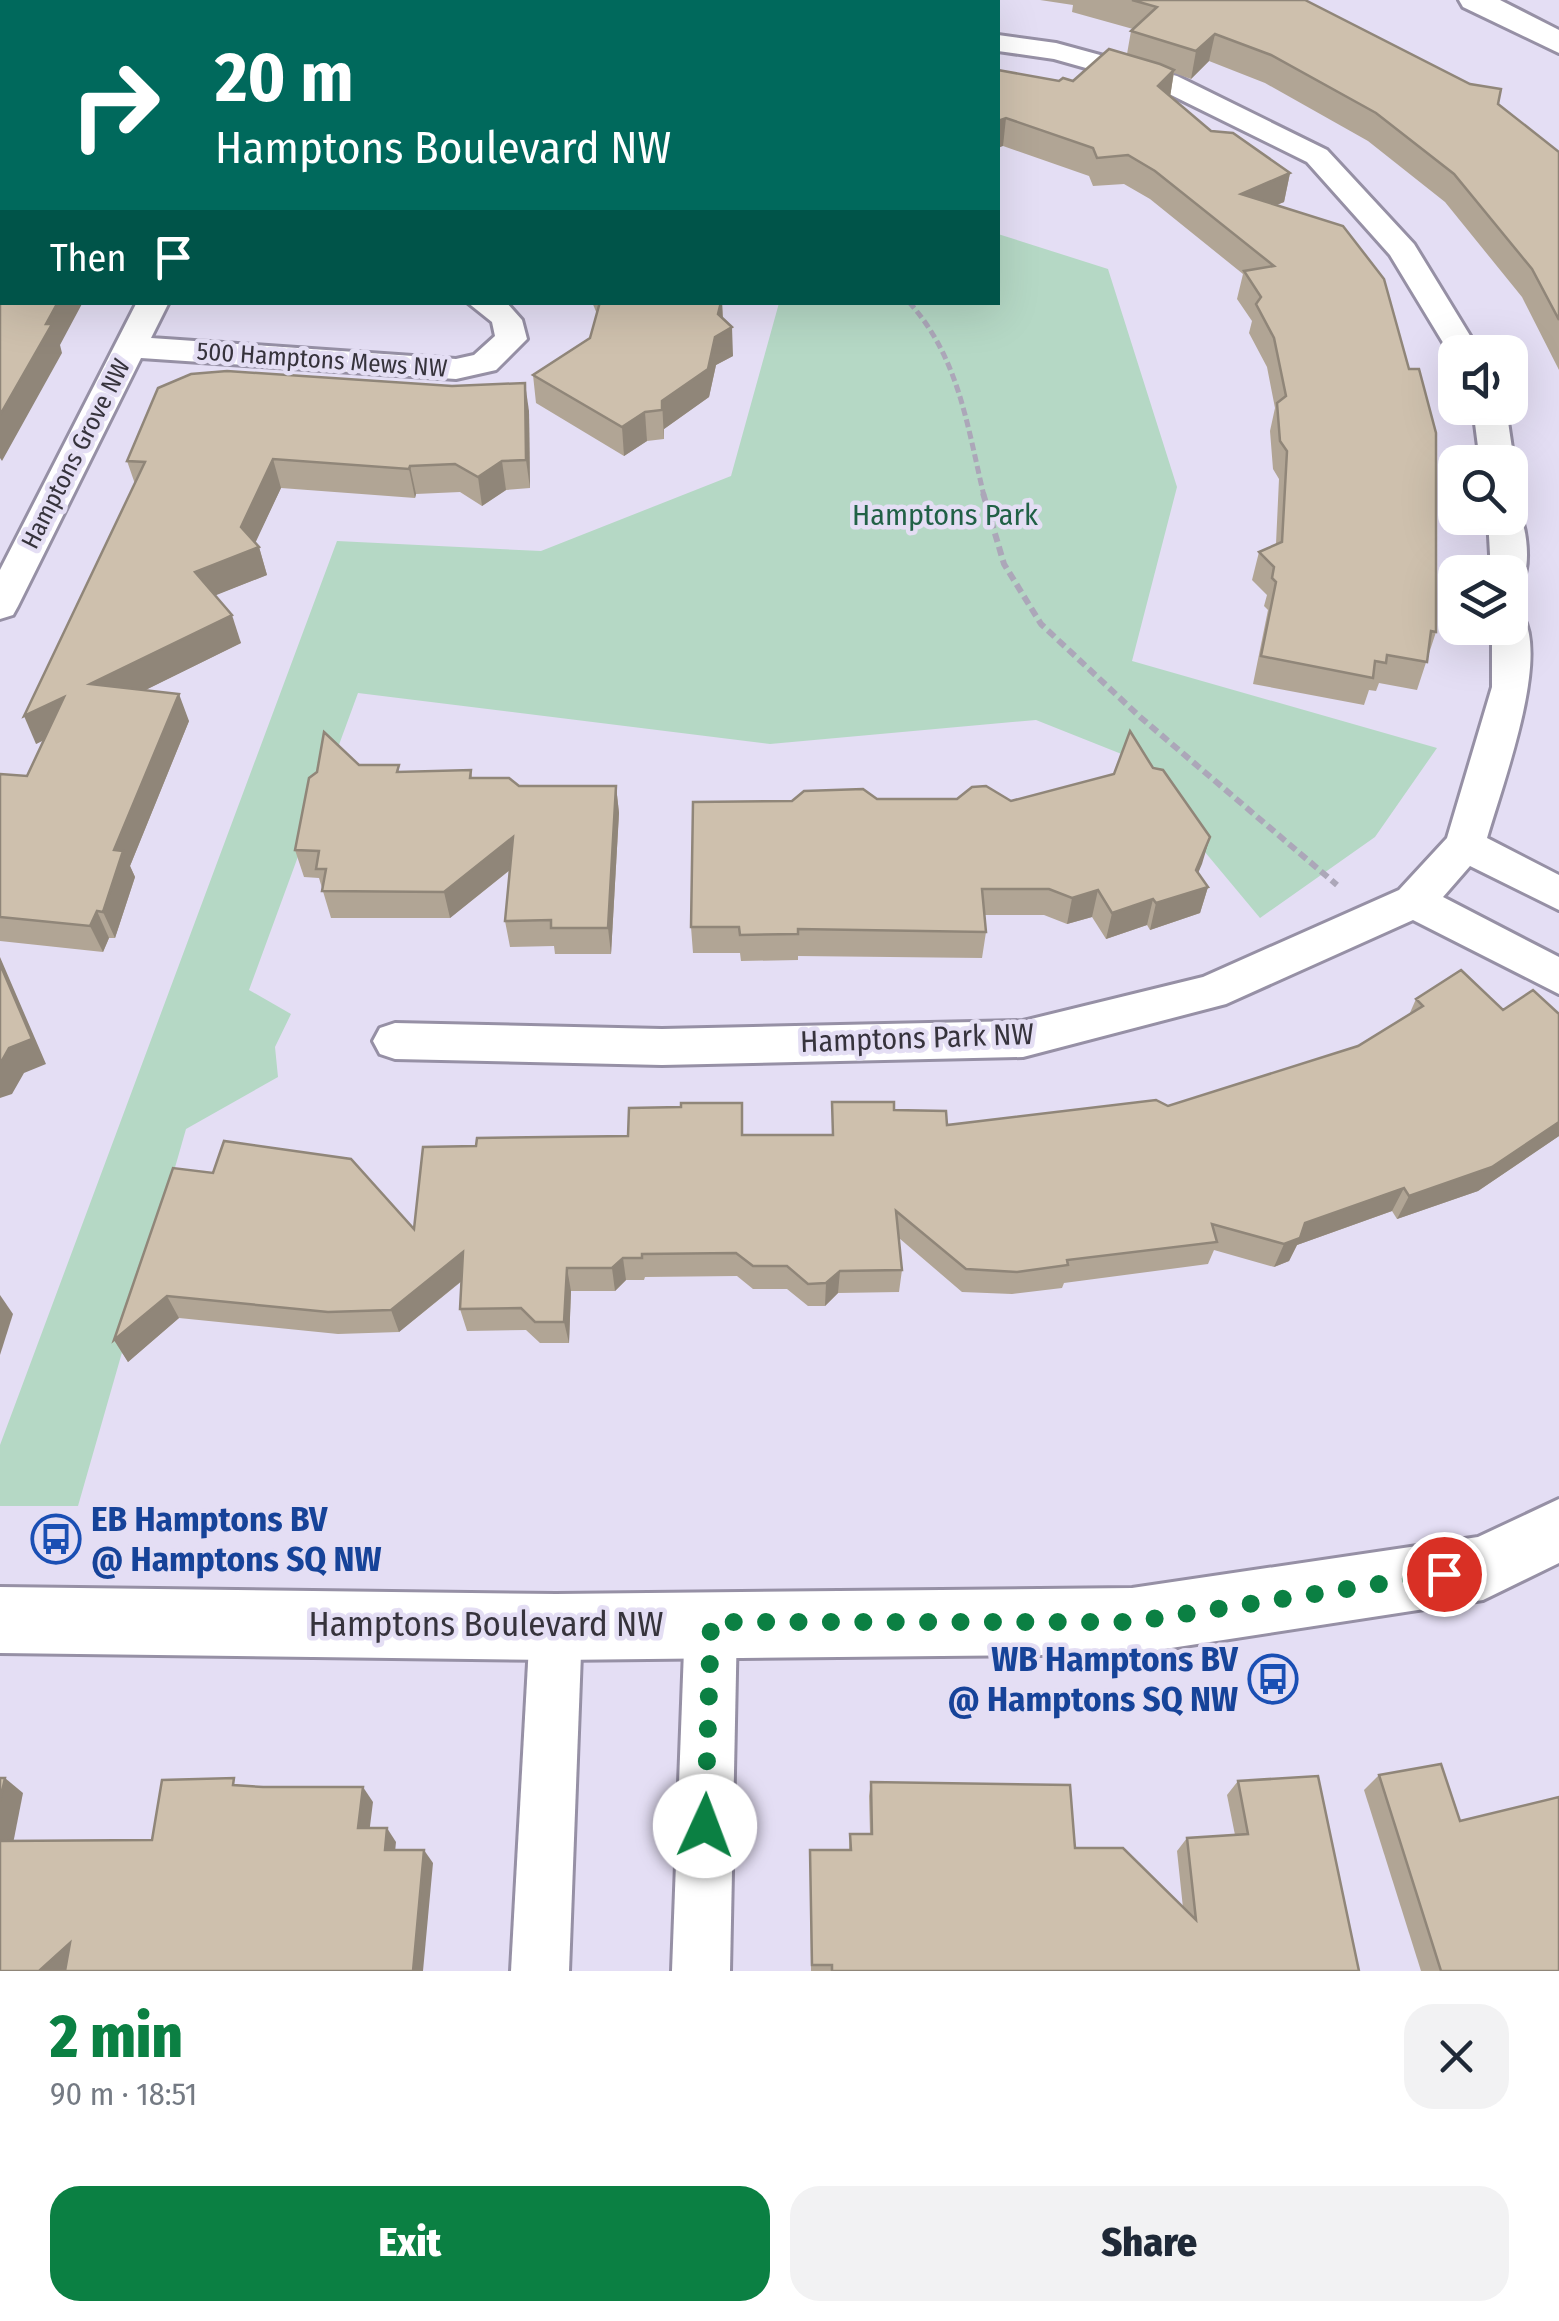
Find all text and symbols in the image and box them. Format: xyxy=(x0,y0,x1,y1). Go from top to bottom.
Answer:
text: 20 m xyxy=(215,36,354,120)
icon: right xyxy=(50,40,180,170)
text: Hamptons Boulevard NW xyxy=(215,121,671,175)
icon: arrive xyxy=(146,230,201,285)
text: Then xyxy=(50,235,126,281)
map controls xyxy=(1438,335,1528,645)
button: sound xyxy=(1438,335,1528,425)
street label: 500 Hamptons Mews NW xyxy=(196,336,448,384)
street label: Hamptons Grove NW xyxy=(15,354,137,554)
button: search xyxy=(1438,445,1528,535)
park label: Hamptons Park xyxy=(852,497,1038,533)
button: layers xyxy=(1438,555,1528,645)
street label: Hamptons Park NW xyxy=(800,1016,1034,1060)
place label: EB Hamptons BV @ Hamptons SQ NW xyxy=(91,1498,382,1580)
bus stop icon: EB Hamptons BV @ Hamptons SQ NW xyxy=(30,1513,82,1565)
pin xyxy=(1402,1532,1487,1617)
icon: arrive xyxy=(1417,1547,1472,1602)
street label: Hamptons Boulevard NW xyxy=(309,1603,663,1645)
place label: WB Hamptons BV @ Hamptons SQ NW xyxy=(947,1638,1239,1720)
bus stop icon: WB Hamptons BV @ Hamptons SQ NW xyxy=(1247,1653,1299,1705)
position arrow xyxy=(653,1774,757,1878)
text: 2 min xyxy=(50,2001,183,2073)
button: close xyxy=(1404,2004,1509,2109)
text: 90 m · 18:51 xyxy=(50,2075,197,2113)
button: Exit xyxy=(50,2186,770,2301)
button: Share xyxy=(790,2186,1509,2301)

